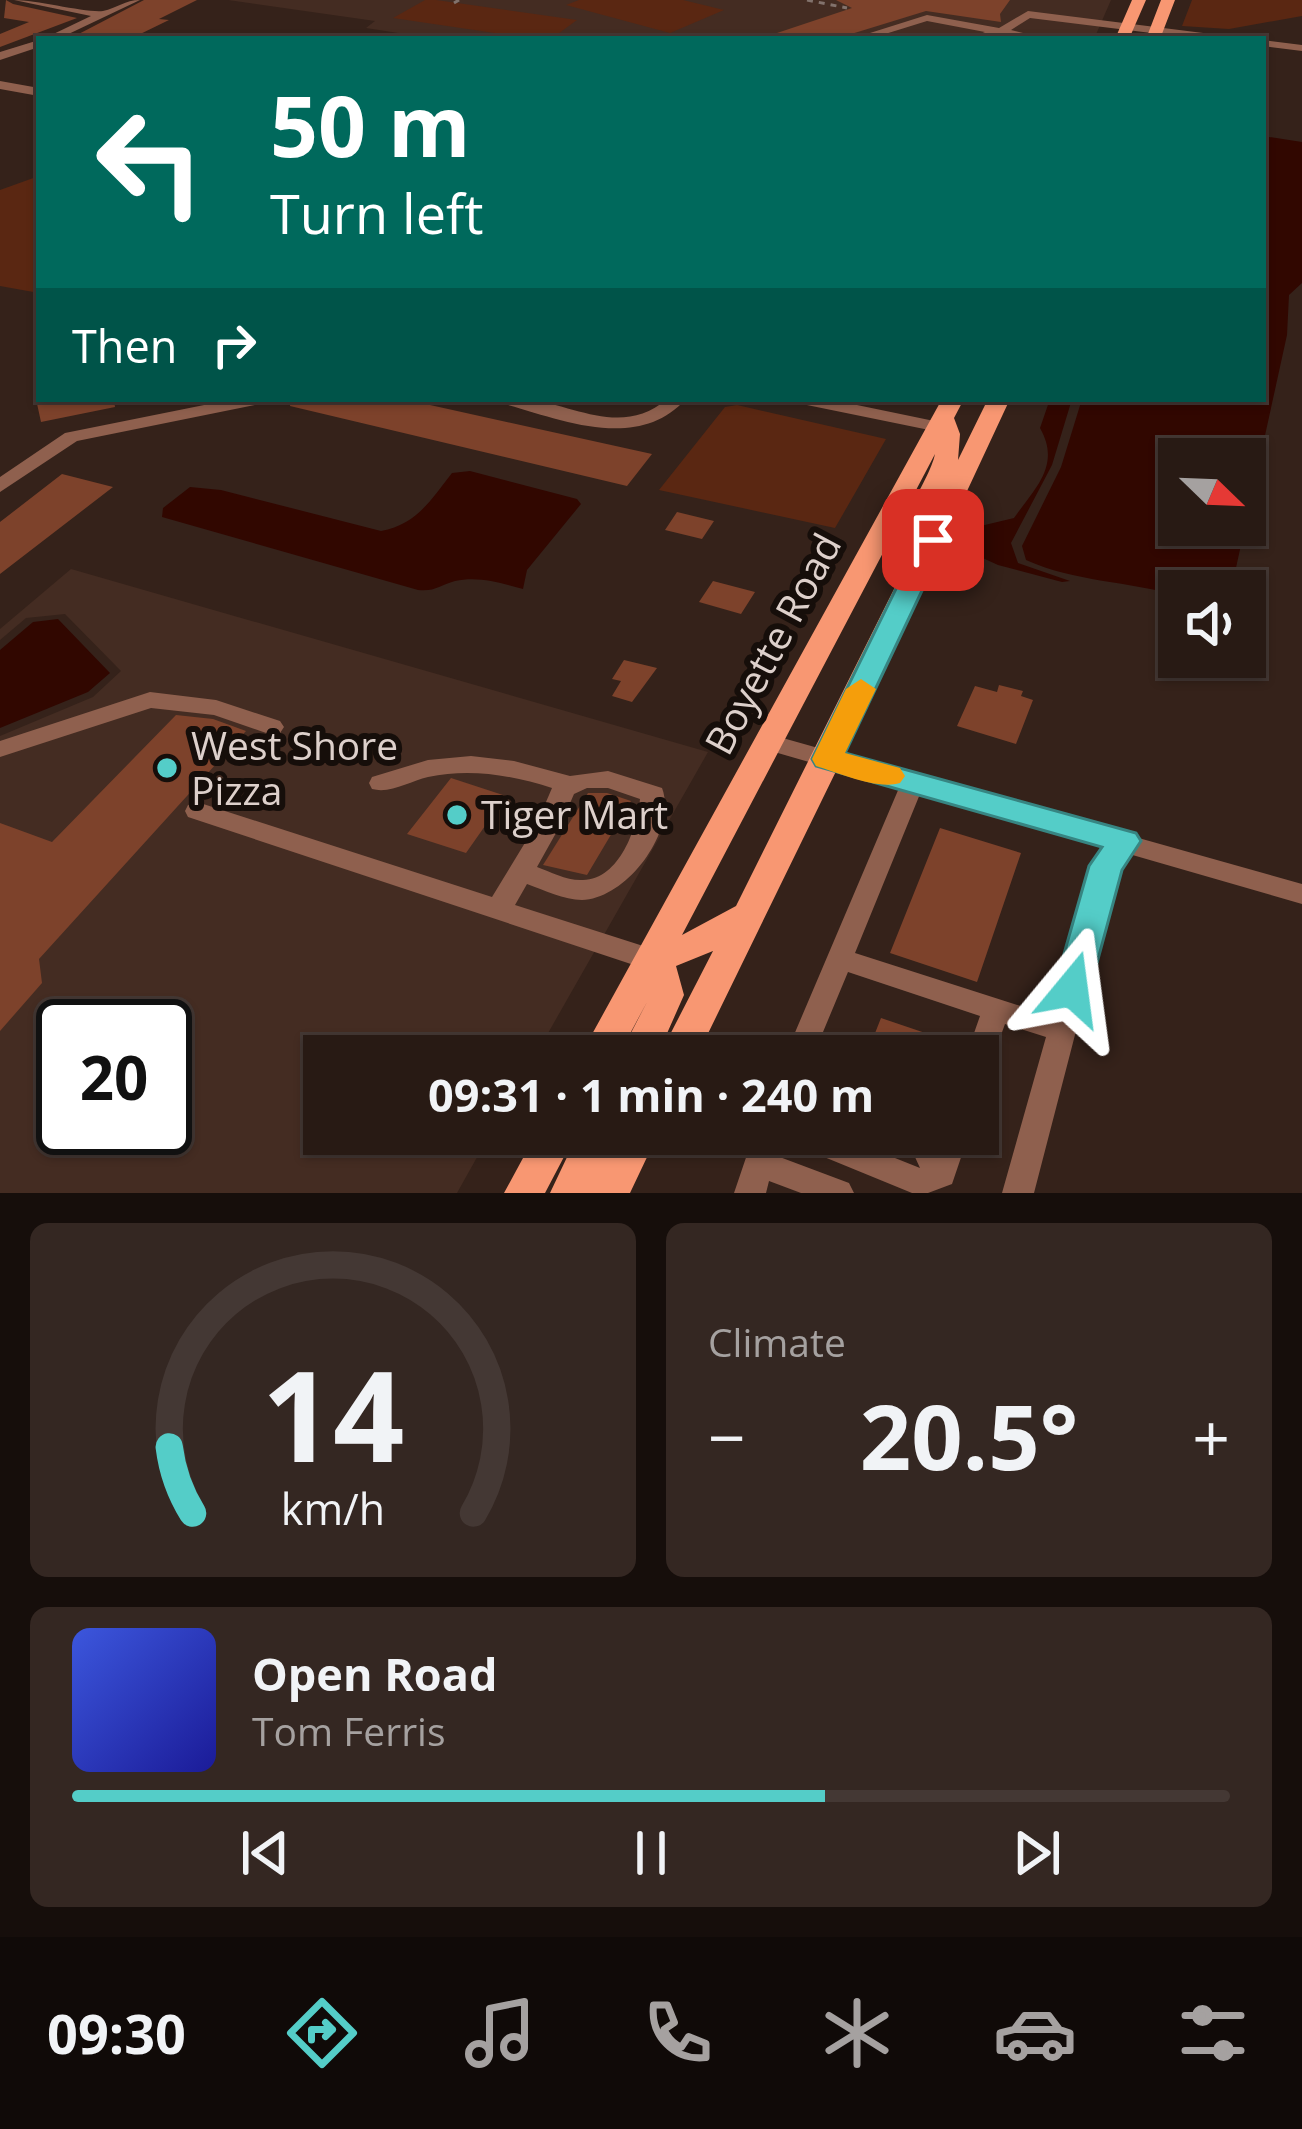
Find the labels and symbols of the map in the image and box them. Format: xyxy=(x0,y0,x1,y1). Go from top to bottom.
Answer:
north arrow xyxy=(1158,438,1266,546)
pin xyxy=(882,489,984,591)
street label: Boyette Road xyxy=(691,524,852,763)
place label: West Shore Pizza xyxy=(191,718,398,816)
marker: West Shore Pizza xyxy=(154,755,180,781)
place label: Tiger Mart xyxy=(481,787,668,840)
marker: Tiger Mart xyxy=(444,802,470,828)
position arrow xyxy=(1009,926,1135,1052)
speed limit sign: 20 xyxy=(36,999,192,1155)

